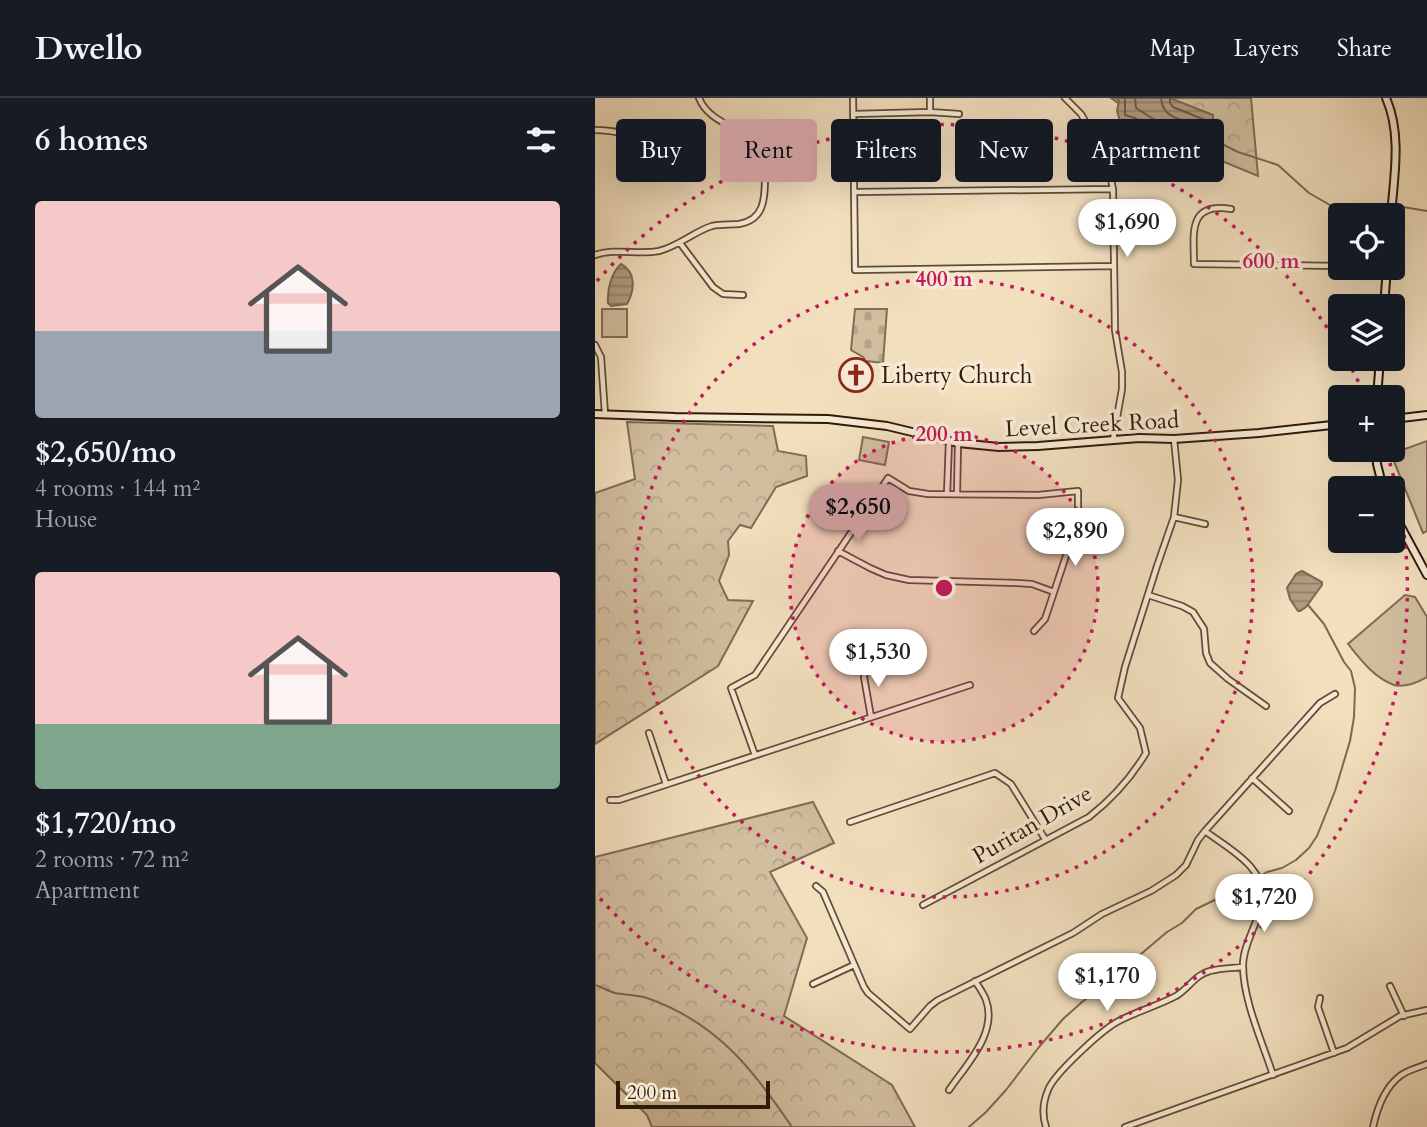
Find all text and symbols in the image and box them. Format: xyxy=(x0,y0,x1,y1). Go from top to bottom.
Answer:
text: Dwello xyxy=(35,26,143,71)
text: Map xyxy=(1150,32,1196,65)
text: Layers xyxy=(1234,32,1299,65)
text: Share xyxy=(1337,32,1392,65)
chip: Buy xyxy=(616,119,706,182)
chip: Rent xyxy=(720,119,817,182)
chip: Filters xyxy=(831,119,941,182)
chip: New xyxy=(955,119,1053,182)
chip: Apartment xyxy=(1067,119,1224,182)
text: 6 homes xyxy=(35,120,148,161)
icon: filters xyxy=(522,121,560,159)
pin: $1,690 xyxy=(1070,200,1184,259)
map controls xyxy=(1328,203,1405,553)
button: locate xyxy=(1328,203,1405,280)
text: $1,690 xyxy=(1094,206,1160,237)
icon: home xyxy=(235,246,361,372)
text: 600 m xyxy=(1242,247,1300,276)
text: 400 m xyxy=(915,265,973,294)
button: layers xyxy=(1328,294,1405,371)
church icon: Liberty Church xyxy=(837,356,875,394)
place label: Liberty Church xyxy=(881,360,1033,391)
button: + xyxy=(1328,385,1405,462)
street label: Level Creek Road xyxy=(1004,404,1181,445)
text: 200 m xyxy=(915,420,973,449)
text: $2,650/mo xyxy=(35,432,176,473)
text: 4 rooms · 144 m² xyxy=(35,473,200,504)
button: − xyxy=(1328,476,1405,553)
pin: $2,650 xyxy=(801,484,915,544)
text: $2,650 xyxy=(825,491,891,522)
text: House xyxy=(35,504,97,535)
pin: $2,890 xyxy=(1018,508,1132,568)
text: $2,890 xyxy=(1042,515,1108,546)
centre of rings xyxy=(932,576,956,600)
icon: home xyxy=(235,617,361,743)
pin: $1,530 xyxy=(821,630,935,689)
text: $1,530 xyxy=(845,636,911,667)
street label: Puritan Drive xyxy=(967,778,1098,871)
text: $1,720/mo xyxy=(35,803,176,844)
text: 2 rooms · 72 m² xyxy=(35,844,188,875)
pin: $1,720 xyxy=(1207,874,1321,934)
text: Apartment xyxy=(35,875,139,906)
text: $1,720 xyxy=(1231,881,1297,912)
pin: $1,170 xyxy=(1050,954,1164,1013)
text: $1,170 xyxy=(1074,960,1140,991)
scale bar xyxy=(616,1078,770,1110)
text: 200 m xyxy=(627,1080,677,1106)

